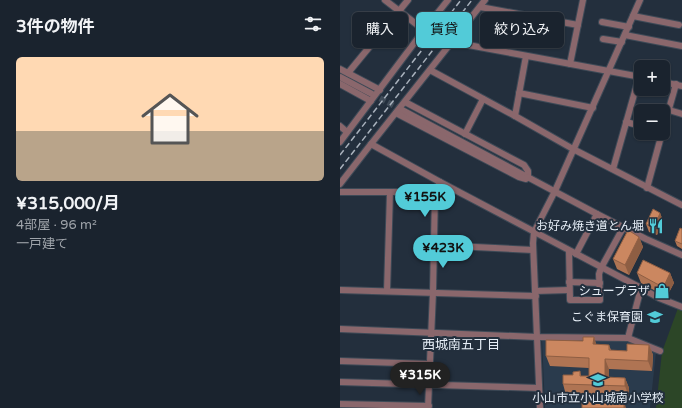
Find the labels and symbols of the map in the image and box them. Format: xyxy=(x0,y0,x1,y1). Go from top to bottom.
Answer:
pin: ¥155K xyxy=(397,184,453,218)
restaurant icon: お好み焼き道とん堀 xyxy=(647,217,665,235)
place label: お好み焼き道とん堀 xyxy=(536,219,644,233)
pin: ¥423K xyxy=(415,235,471,269)
shop icon: シュープラザ xyxy=(653,282,671,300)
place label: シュープラザ xyxy=(579,284,650,298)
school or university icon: こぐま保育園 xyxy=(646,308,664,326)
place label: こぐま保育園 xyxy=(571,310,643,324)
district label: 西城南五丁目 xyxy=(422,337,500,353)
pin: ¥315K xyxy=(392,362,448,396)
school or university icon: 小山市立小山城南小学校 xyxy=(589,371,607,389)
place label: 小山市立小山城南小学校 xyxy=(532,391,664,405)

